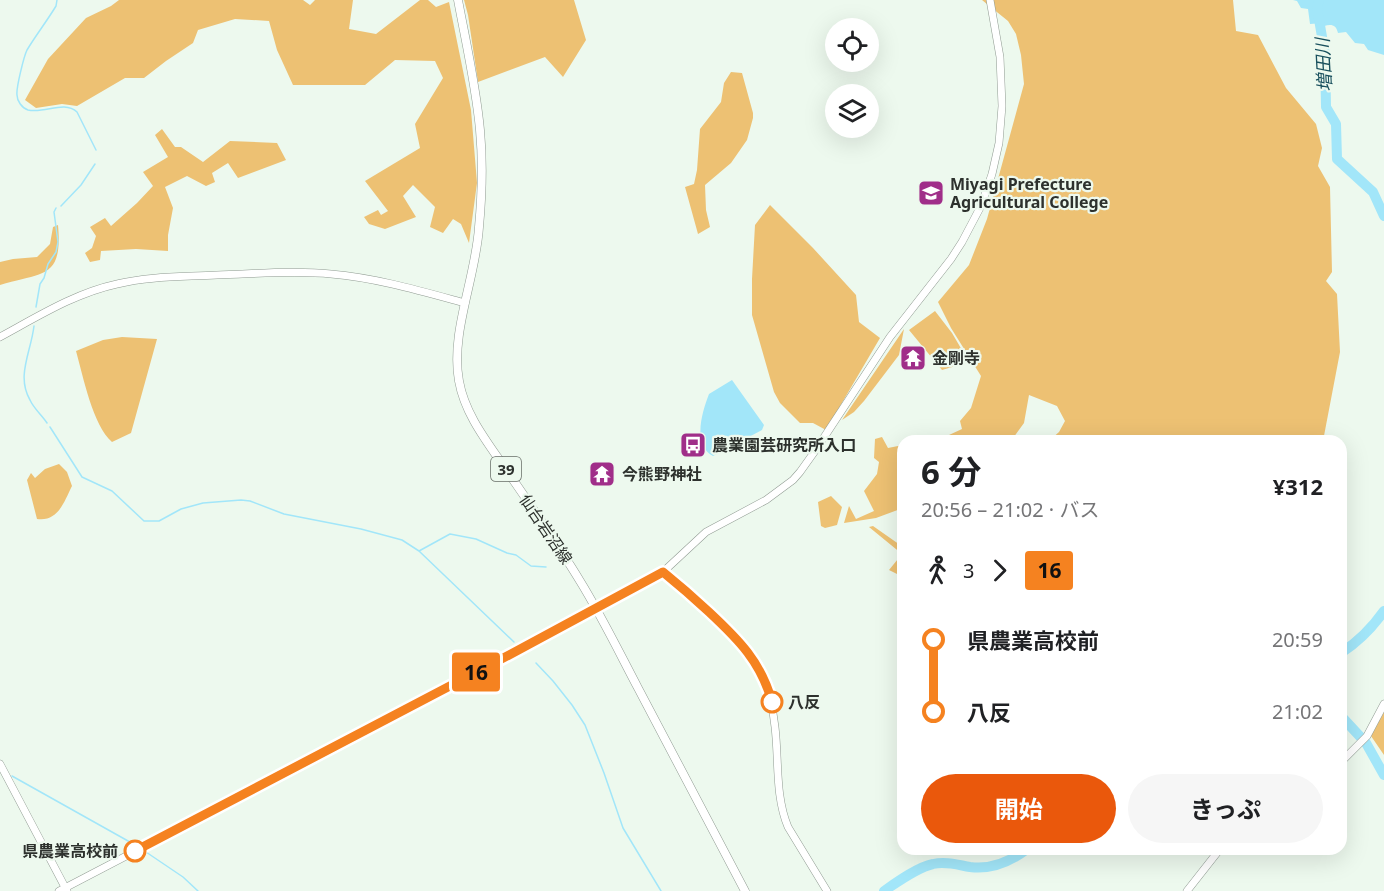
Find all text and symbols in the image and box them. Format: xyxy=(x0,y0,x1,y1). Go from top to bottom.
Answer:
map controls xyxy=(825,18,879,138)
button: locate xyxy=(825,18,879,72)
water label: 増田川 xyxy=(1309,35,1336,93)
button: layers xyxy=(825,84,879,138)
place label: Miyagi Prefecture Agricultural College xyxy=(950,173,1108,213)
school or university icon: Miyagi Prefecture Agricultural College xyxy=(916,178,946,208)
temple icon: 金剛寺 xyxy=(898,343,928,373)
place label: 金剛寺 xyxy=(932,347,980,369)
bus stop icon: 農業園芸研究所入口 xyxy=(678,430,708,460)
place label: 農業園芸研究所入口 xyxy=(712,434,856,456)
text: 6 分 xyxy=(921,449,981,494)
road number: 39 xyxy=(491,457,521,481)
temple icon: 今熊野神社 xyxy=(587,459,617,489)
place label: 今熊野神社 xyxy=(622,463,702,485)
text: ¥312 xyxy=(1273,471,1323,501)
street label: 仙台岩沼線 xyxy=(515,490,577,568)
text: 20:56 – 21:02 · バス xyxy=(921,496,1099,523)
icon: walk xyxy=(921,554,954,587)
icon: forward xyxy=(983,554,1016,587)
text: 16 xyxy=(1037,556,1061,584)
text: 3 xyxy=(963,557,974,584)
text: 県農業高校前 xyxy=(967,625,1099,655)
text: 20:59 xyxy=(1272,626,1323,653)
line badge: 16 xyxy=(449,652,503,692)
text: 16 xyxy=(464,658,488,686)
marker: 八反 xyxy=(761,691,783,713)
place label: 八反 xyxy=(788,691,820,713)
text: 八反 xyxy=(967,697,1011,727)
text: 21:02 xyxy=(1272,698,1323,725)
button: 開始 xyxy=(921,774,1116,843)
button: きっぷ xyxy=(1128,774,1323,843)
place label: 県農業高校前 xyxy=(22,840,118,862)
marker: 県農業高校前 xyxy=(124,840,146,862)

